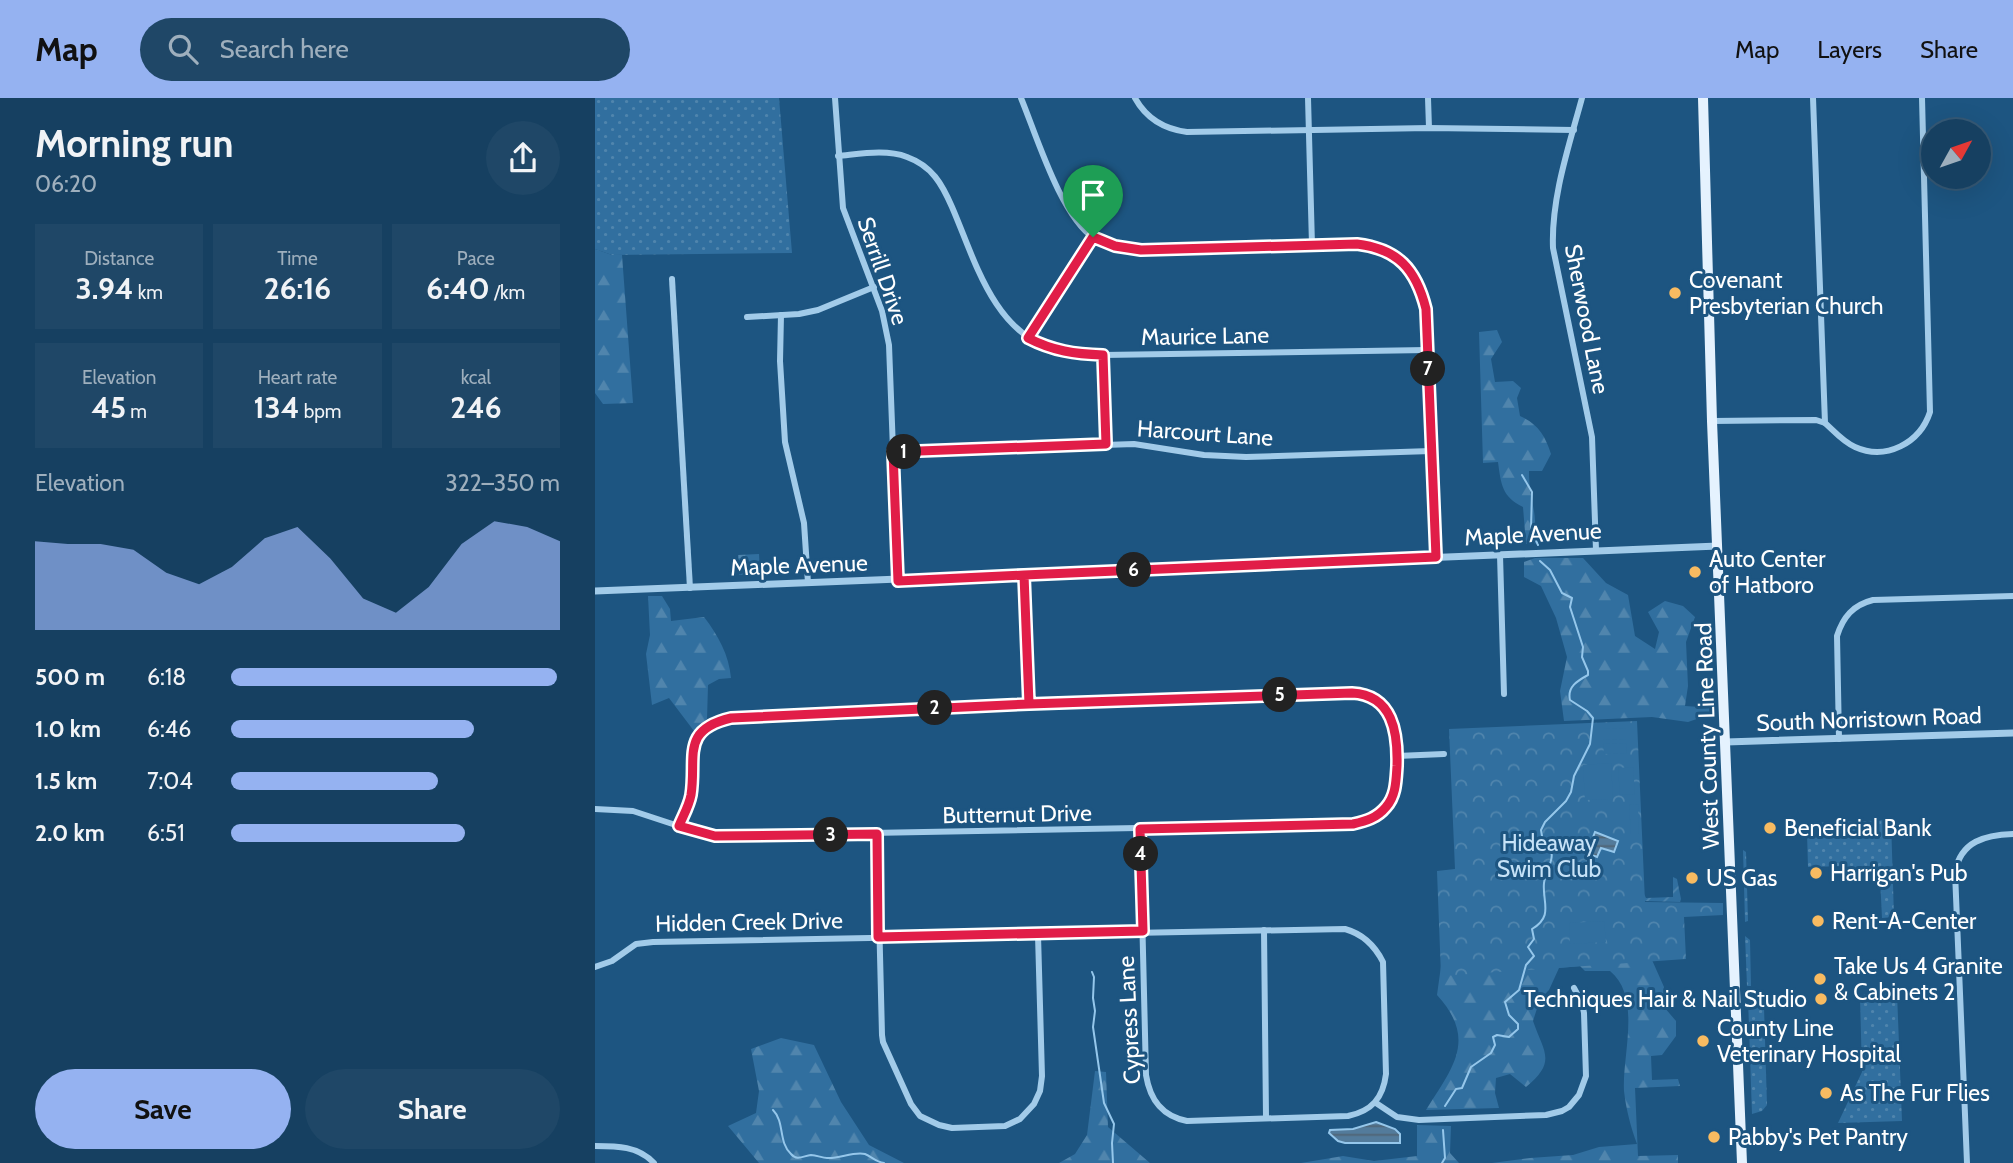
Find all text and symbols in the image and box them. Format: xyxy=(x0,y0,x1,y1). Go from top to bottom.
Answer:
search box xyxy=(140,18,630,81)
text: Map xyxy=(35,29,98,69)
icon: search xyxy=(164,30,202,68)
text: Search here xyxy=(220,33,349,65)
text: Map xyxy=(1735,35,1779,64)
text: Layers xyxy=(1817,35,1882,64)
text: Share xyxy=(1920,35,1978,64)
north arrow xyxy=(1921,119,1991,189)
map controls xyxy=(1921,119,1991,189)
text: Morning run xyxy=(35,120,234,167)
button: share xyxy=(486,121,560,195)
pin xyxy=(1063,165,1123,237)
text: 06:20 xyxy=(35,170,97,198)
icon: arrive xyxy=(1074,176,1112,214)
street label: Serrill Drive xyxy=(851,213,915,329)
street label: Sherwood Lane xyxy=(1559,242,1615,396)
text: Distance xyxy=(84,247,154,270)
text: Time xyxy=(277,247,318,270)
text: Pace xyxy=(457,247,495,270)
place label: Covenant Presbyterian Church xyxy=(1689,266,1884,320)
text: 3.94 xyxy=(76,270,133,307)
text: 26:16 xyxy=(264,270,331,307)
text: 6:40 xyxy=(426,270,490,307)
text: km xyxy=(133,281,163,304)
text: /km xyxy=(490,281,525,304)
marker: Covenant Presbyterian Church xyxy=(1667,285,1683,301)
street label: Maurice Lane xyxy=(1141,321,1270,351)
pin: 7 xyxy=(1411,352,1445,386)
text: 7 xyxy=(1423,357,1432,380)
text: Elevation xyxy=(82,366,156,389)
text: Heart rate xyxy=(258,366,337,389)
text: kcal xyxy=(461,366,491,389)
text: 45 xyxy=(91,389,126,426)
text: 134 xyxy=(254,389,299,426)
text: 246 xyxy=(450,389,502,426)
text: m xyxy=(126,400,147,423)
text: bpm xyxy=(299,400,341,423)
street label: Harcourt Lane xyxy=(1136,414,1274,452)
pin: 1 xyxy=(887,434,921,470)
text: 1 xyxy=(900,440,907,463)
text: Elevation xyxy=(35,469,125,497)
text: 322–350 m xyxy=(445,469,560,497)
street label: Maple Avenue xyxy=(1464,516,1603,552)
place label: Auto Center of Hatboro xyxy=(1709,545,1826,599)
street label: Maple Avenue xyxy=(730,549,868,581)
pin: 6 xyxy=(1117,552,1151,588)
text: 6 xyxy=(1128,558,1139,581)
marker: Auto Center of Hatboro xyxy=(1687,564,1703,580)
street label: West County Line Road xyxy=(1689,622,1725,850)
text: 500 m xyxy=(35,663,105,691)
text: 6:18 xyxy=(147,663,186,691)
pin: 5 xyxy=(1263,678,1297,712)
text: 5 xyxy=(1274,683,1285,706)
pin: 2 xyxy=(917,690,953,726)
text: 2 xyxy=(929,696,940,719)
street label: South Norristown Road xyxy=(1756,701,1982,737)
text: 1.0 km xyxy=(35,715,101,743)
text: 6:46 xyxy=(147,715,191,743)
text: 1.5 km xyxy=(35,767,97,795)
text: 7:04 xyxy=(147,767,193,795)
street label: Butternut Drive xyxy=(942,799,1092,829)
place label: Beneficial Bank xyxy=(1784,814,1932,842)
pin: 3 xyxy=(813,818,849,852)
text: 2.0 km xyxy=(35,819,105,847)
text: 6:51 xyxy=(147,819,185,847)
marker: Beneficial Bank xyxy=(1762,820,1778,836)
text: 3 xyxy=(825,823,836,846)
park label: Hideaway Swim Club xyxy=(1497,829,1601,883)
pin: 4 xyxy=(1123,836,1159,872)
text: 4 xyxy=(1135,842,1146,865)
place label: Harrigan's Pub xyxy=(1830,859,1968,887)
place label: US Gas xyxy=(1706,864,1777,892)
marker: Harrigan's Pub xyxy=(1808,865,1824,881)
marker: US Gas xyxy=(1684,870,1700,886)
street label: Hidden Creek Drive xyxy=(655,906,843,938)
place label: Rent-A-Center xyxy=(1832,907,1977,935)
marker: Rent-A-Center xyxy=(1810,913,1826,929)
place label: Take Us 4 Granite & Cabinets 2 xyxy=(1834,952,2003,1006)
street label: Cypress Lane xyxy=(1112,955,1146,1085)
marker: Take Us 4 Granite & Cabinets 2 xyxy=(1812,971,1828,987)
place label: Techniques Hair & Nail Studio xyxy=(1524,985,1807,1013)
marker: Techniques Hair & Nail Studio xyxy=(1813,991,1829,1007)
place label: County Line Veterinary Hospital xyxy=(1717,1014,1902,1068)
marker: County Line Veterinary Hospital xyxy=(1695,1033,1711,1049)
button: Save xyxy=(35,1069,291,1149)
button: Share xyxy=(305,1069,560,1149)
place label: As The Fur Flies xyxy=(1840,1079,1990,1107)
marker: As The Fur Flies xyxy=(1818,1085,1834,1101)
place label: Pabby's Pet Pantry xyxy=(1728,1123,1908,1151)
marker: Pabby's Pet Pantry xyxy=(1706,1129,1722,1145)

